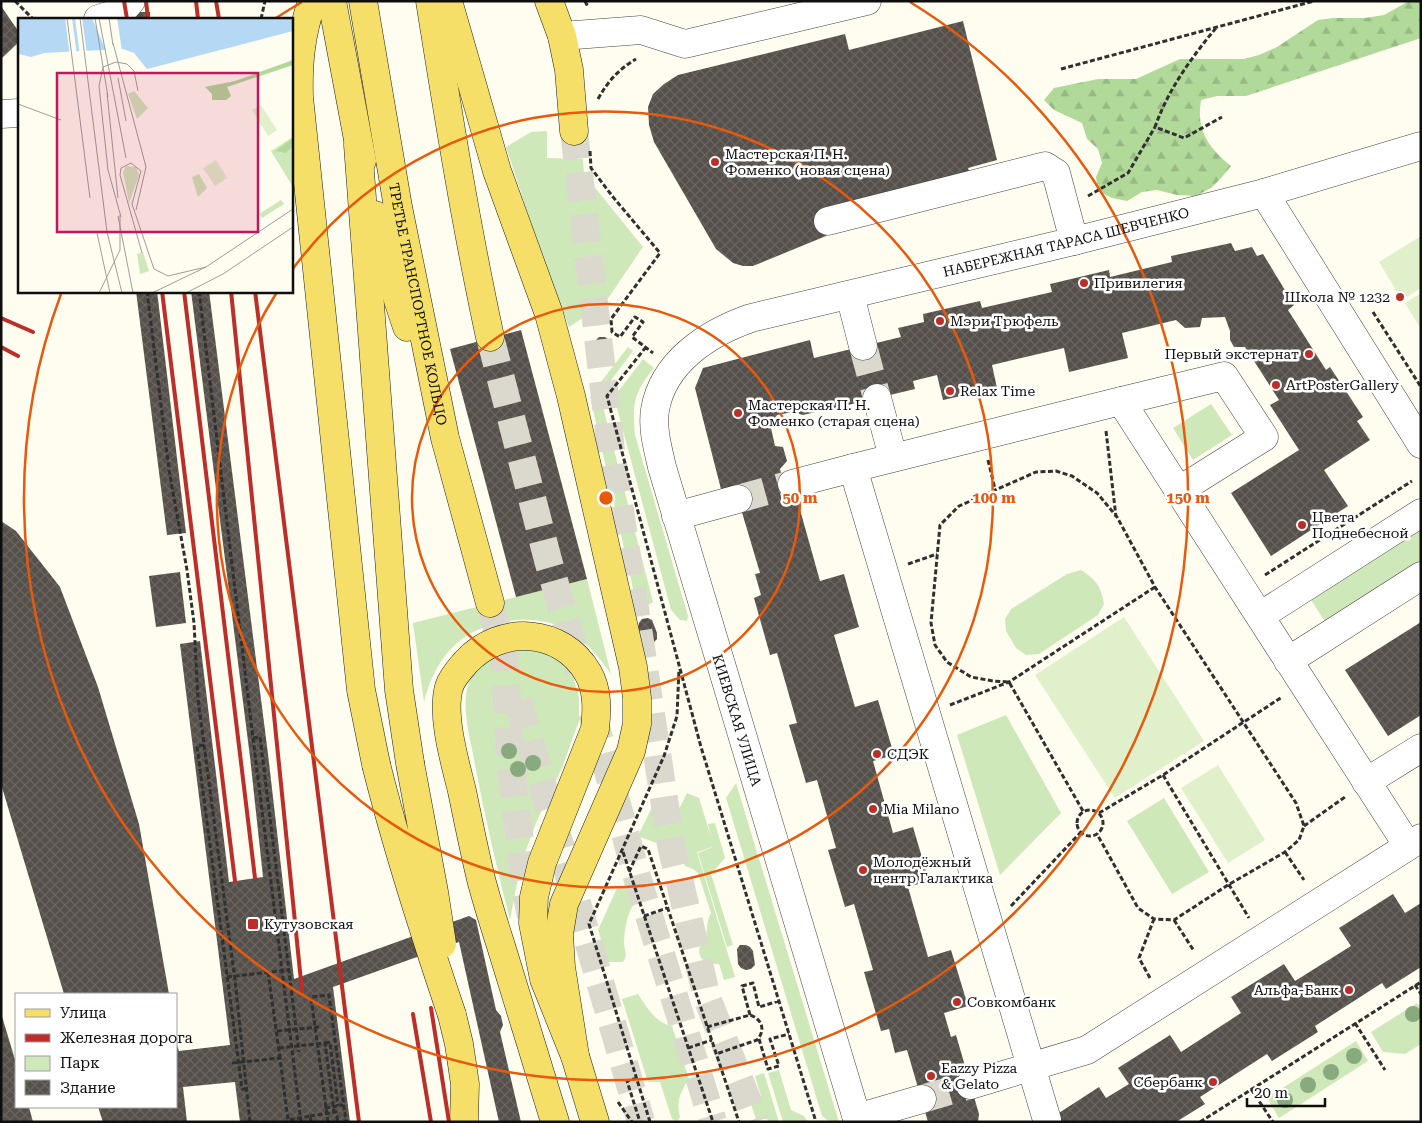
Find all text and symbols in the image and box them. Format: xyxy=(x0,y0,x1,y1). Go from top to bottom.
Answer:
inset map xyxy=(18,18,292,292)
place label: Мастерская П. Н. Фоменко (новая сцена) xyxy=(725,146,890,178)
marker: Мастерская П. Н. Фоменко (новая сцена) xyxy=(709,156,721,168)
street label: ТРЕТЬЕ ТРАНСПОРТНОЕ КОЛЬЦО xyxy=(386,182,450,427)
street label: НАБЕРЕЖНАЯ ТАРАСА ШЕВЧЕНКО xyxy=(941,204,1191,280)
place label: Привилегия xyxy=(1094,275,1183,291)
marker: Привилегия xyxy=(1078,277,1090,289)
place label: Школа № 1232 xyxy=(1284,289,1390,305)
marker: Школа № 1232 xyxy=(1394,291,1406,303)
place label: Мэри Трюфель xyxy=(950,313,1059,329)
marker: Мэри Трюфель xyxy=(934,315,946,327)
place label: Первый экстернат xyxy=(1165,346,1299,362)
marker: Первый экстернат xyxy=(1303,348,1315,360)
place label: ArtPosterGallery xyxy=(1286,377,1399,393)
marker: ArtPosterGallery xyxy=(1270,379,1282,391)
place label: Relax Time xyxy=(960,383,1035,399)
marker: Relax Time xyxy=(944,385,956,397)
place label: Мастерская П. Н. Фоменко (старая сцена) xyxy=(748,397,919,429)
marker: Мастерская П. Н. Фоменко (старая сцена) xyxy=(732,407,744,419)
centre of rings xyxy=(597,489,615,507)
text: 50 m xyxy=(782,489,818,507)
text: 100 m xyxy=(972,489,1016,507)
text: 150 m xyxy=(1166,489,1210,507)
place label: Цвета Поднебесной xyxy=(1312,509,1409,541)
marker: Цвета Поднебесной xyxy=(1296,519,1308,531)
street label: КИЕВСКАЯ УЛИЦА xyxy=(709,652,765,788)
place label: СДЭК xyxy=(887,746,929,762)
marker: СДЭК xyxy=(871,748,883,760)
place label: Mia Milano xyxy=(883,801,959,817)
marker: Mia Milano xyxy=(867,803,879,815)
place label: Молодёжный центр Галактика xyxy=(873,854,993,886)
marker: Молодёжный центр Галактика xyxy=(857,864,869,876)
place label: Кутузовская xyxy=(264,916,354,932)
marker: Кутузовская xyxy=(246,917,260,931)
place label: Альфа-Банк xyxy=(1254,982,1339,998)
marker: Альфа-Банк xyxy=(1343,984,1355,996)
legend xyxy=(15,993,178,1108)
place label: Совкомбанк xyxy=(967,994,1056,1010)
marker: Совкомбанк xyxy=(951,996,963,1008)
text: Улица xyxy=(60,1004,106,1022)
text: Железная дорога xyxy=(60,1029,193,1047)
text: Парк xyxy=(60,1054,100,1072)
place label: Eazzy Pizza & Gelato xyxy=(941,1060,1018,1092)
marker: Eazzy Pizza & Gelato xyxy=(925,1070,937,1082)
place label: Сбербанк xyxy=(1134,1074,1203,1090)
marker: Сбербанк xyxy=(1207,1076,1219,1088)
scale bar xyxy=(1247,1076,1324,1108)
text: Здание xyxy=(60,1079,116,1097)
text: 20 m xyxy=(1254,1084,1289,1102)

